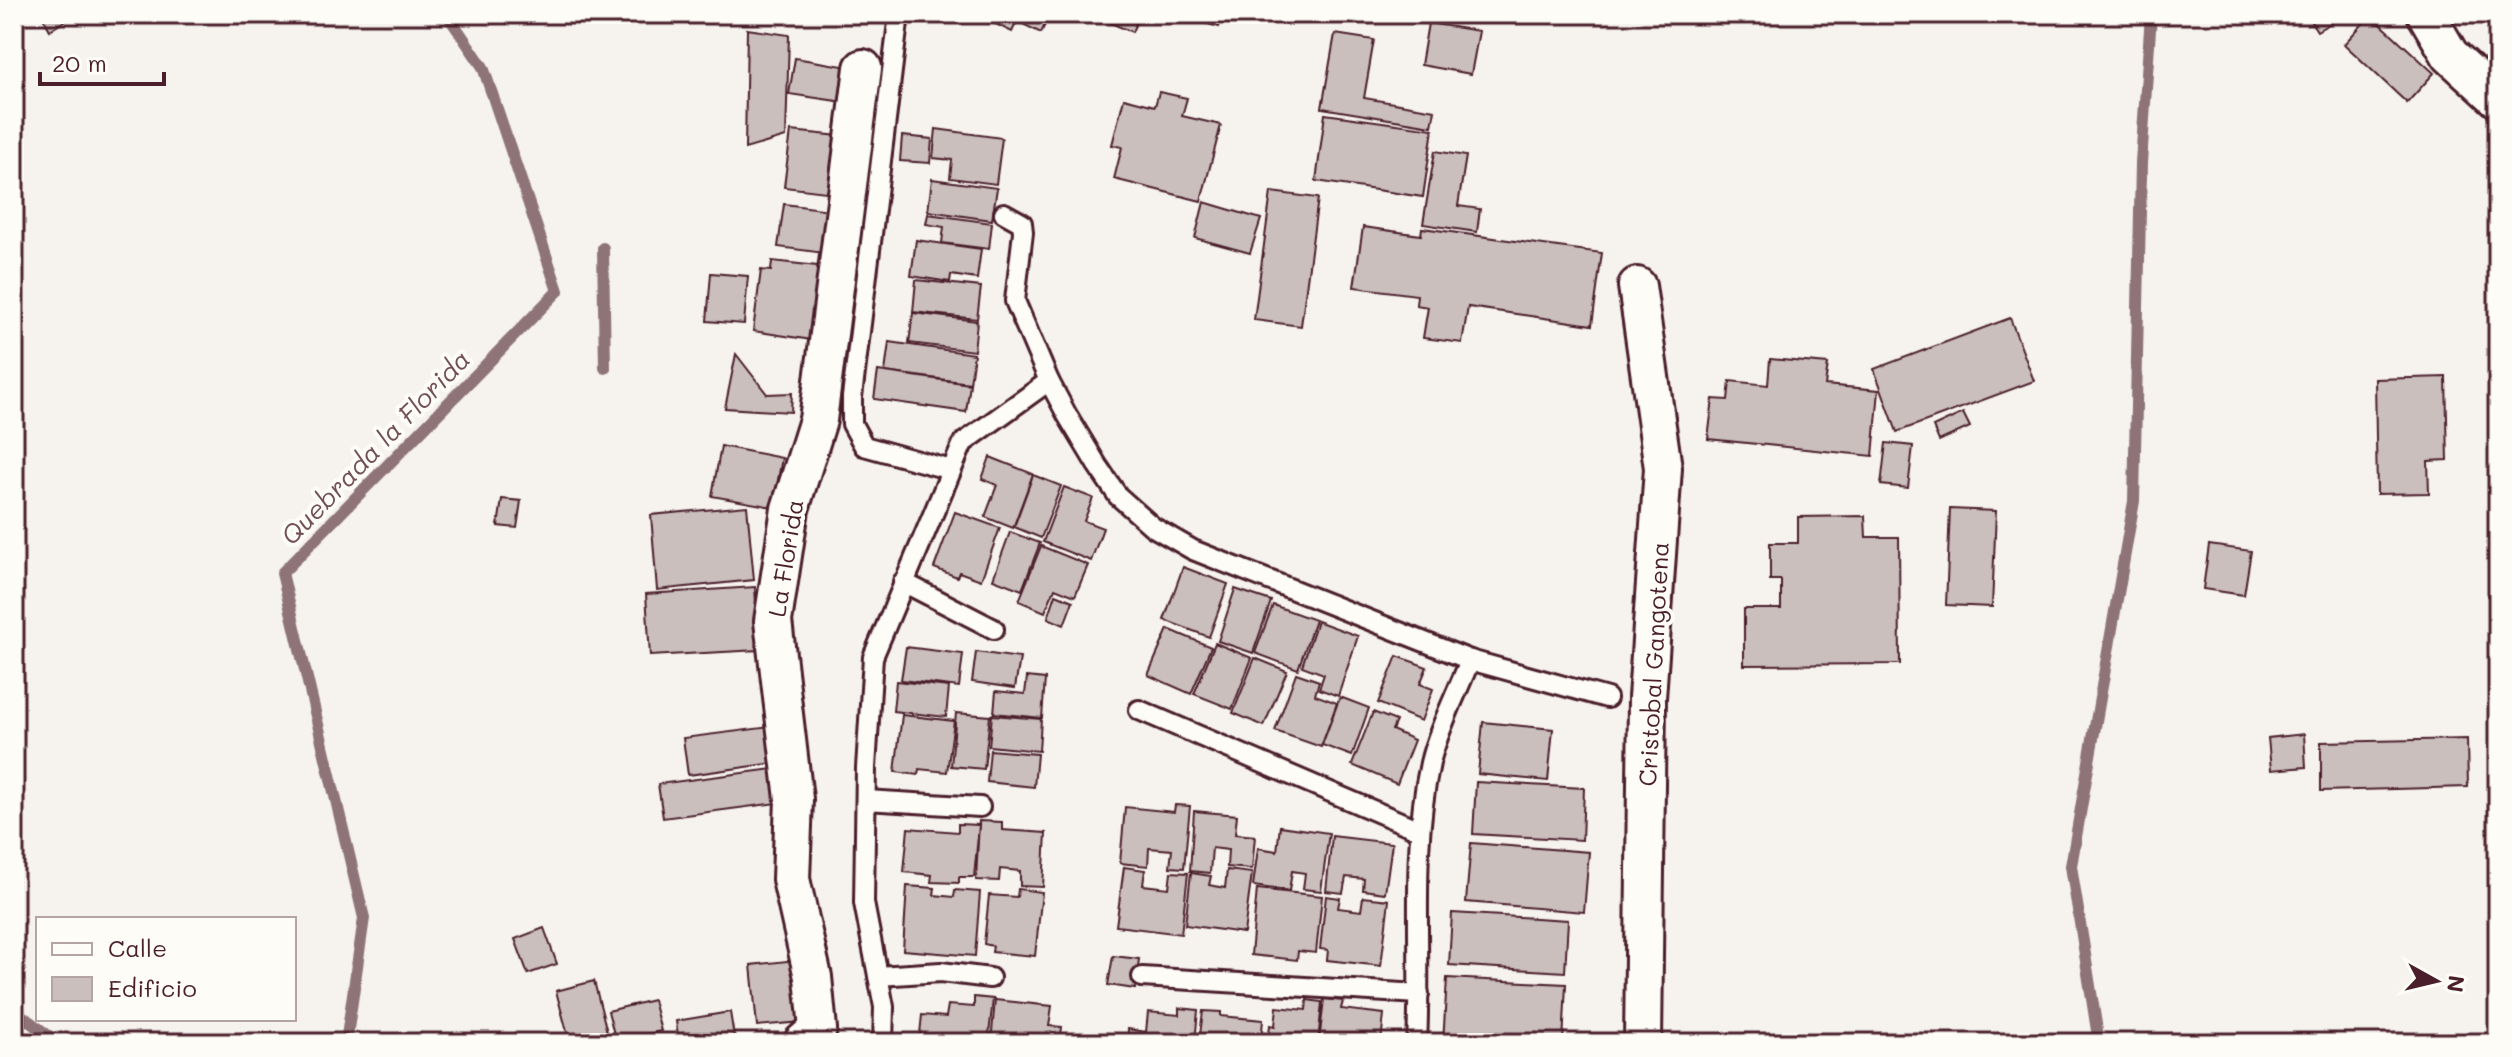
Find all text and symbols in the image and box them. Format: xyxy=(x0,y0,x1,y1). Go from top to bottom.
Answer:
scale bar xyxy=(40,36,164,86)
text: 20 m xyxy=(52,47,107,78)
water label: Quebrada la Florida xyxy=(273,342,477,552)
street label: La Florida xyxy=(760,497,810,619)
street label: Cristobal Gangotena xyxy=(1631,541,1675,787)
legend xyxy=(36,917,296,1021)
text: Calle xyxy=(108,932,167,963)
north arrow xyxy=(2396,941,2476,1021)
text: Edificio xyxy=(108,972,197,1003)
text: N xyxy=(2441,974,2472,994)

